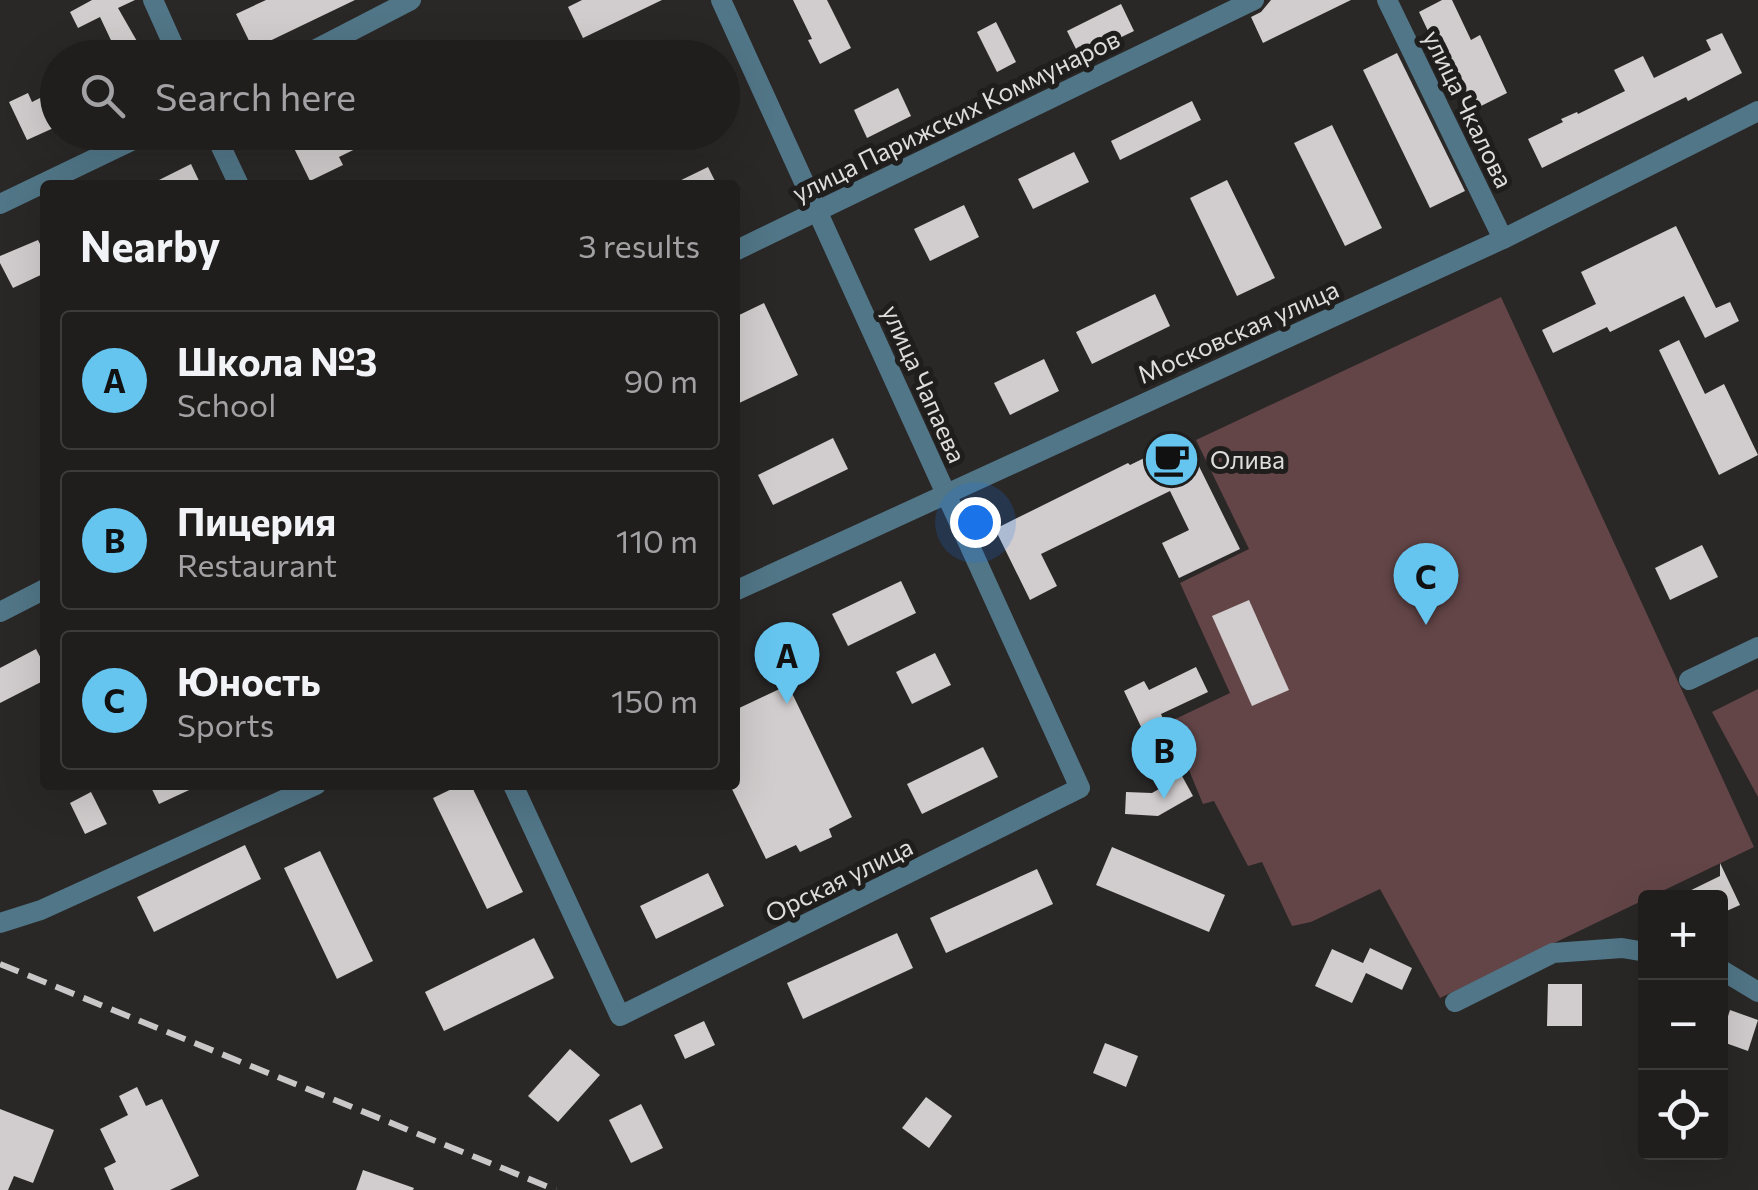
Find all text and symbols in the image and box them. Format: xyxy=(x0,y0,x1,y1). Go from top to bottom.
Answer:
street label: улица Парижских Коммунаров xyxy=(787,23,1124,208)
street label: улица Чкалова xyxy=(1418,25,1520,192)
search box xyxy=(40,40,740,150)
icon: search xyxy=(75,68,130,123)
text: Search here xyxy=(155,72,356,119)
text: Nearby xyxy=(80,219,220,271)
text: 3 results xyxy=(578,225,700,265)
street label: Московская улица xyxy=(1132,273,1343,389)
street label: улица Чапаева xyxy=(877,300,973,467)
text: Школа №3 xyxy=(177,337,377,384)
text: A xyxy=(103,360,126,400)
text: 90 m xyxy=(624,360,698,400)
text: School xyxy=(177,384,276,424)
cafe icon: Олива xyxy=(1141,430,1201,490)
place label: Олива xyxy=(1210,444,1285,474)
text: Пицерия xyxy=(177,497,336,544)
your location xyxy=(950,497,1001,548)
text: B xyxy=(104,520,125,560)
text: 110 m xyxy=(616,520,698,560)
pin: C xyxy=(1394,542,1458,625)
text: Restaurant xyxy=(177,544,337,584)
pin: A xyxy=(754,622,820,704)
text: Юность xyxy=(177,657,321,704)
text: C xyxy=(104,680,125,720)
text: 150 m xyxy=(611,680,698,720)
text: Sports xyxy=(177,704,274,744)
pin: B xyxy=(1132,716,1196,799)
street label: Орская улица xyxy=(760,831,917,928)
map controls xyxy=(1638,890,1728,1160)
button: + xyxy=(1638,890,1728,980)
button: − xyxy=(1638,980,1728,1070)
button: locate xyxy=(1638,1070,1728,1160)

